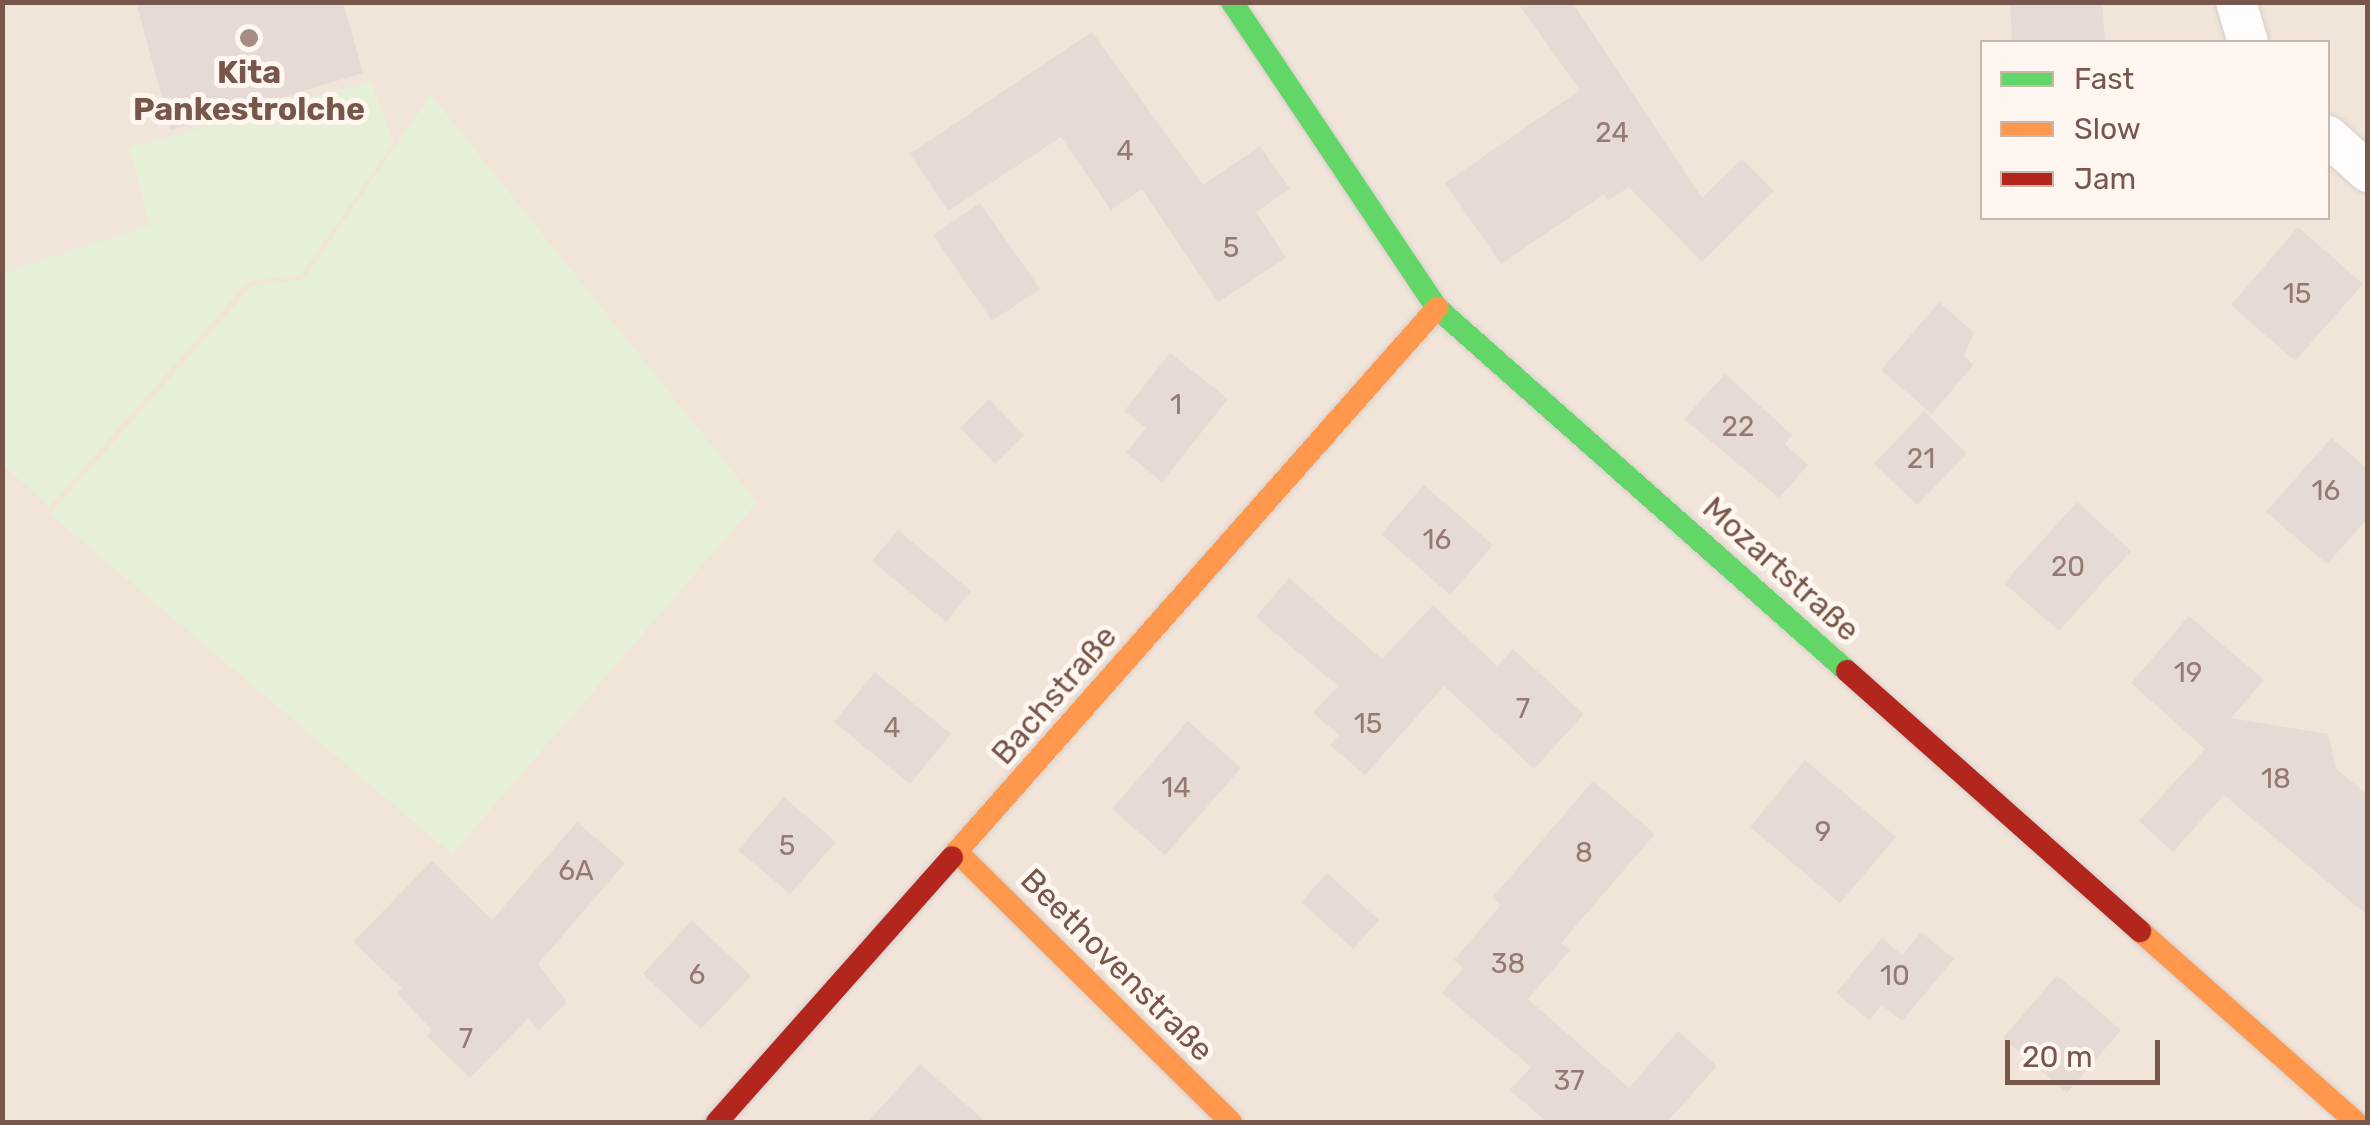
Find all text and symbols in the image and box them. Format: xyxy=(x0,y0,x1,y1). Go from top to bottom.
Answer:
marker: Kita Pankestrolche xyxy=(238,27,260,49)
legend xyxy=(1980,40,2330,220)
place label: Kita Pankestrolche xyxy=(133,54,365,129)
text: Fast xyxy=(2074,61,2134,97)
text: Slow xyxy=(2074,111,2141,147)
house number: 24 xyxy=(1595,116,1629,150)
house number: 4 xyxy=(1116,134,1134,168)
text: Jam xyxy=(2074,161,2136,197)
house number: 5 xyxy=(1223,231,1239,265)
house number: 15 xyxy=(2283,277,2311,311)
house number: 1 xyxy=(1170,388,1182,422)
house number: 22 xyxy=(1722,410,1754,444)
house number: 21 xyxy=(1907,442,1935,476)
house number: 16 xyxy=(2312,474,2340,508)
street label: Mozartstraße xyxy=(1695,489,1867,649)
house number: 16 xyxy=(1423,523,1451,557)
house number: 20 xyxy=(2051,550,2085,584)
street label: Bachstraße xyxy=(983,618,1125,772)
house number: 19 xyxy=(2174,656,2202,690)
house number: 7 xyxy=(1516,692,1530,726)
house number: 15 xyxy=(1354,707,1382,741)
house number: 4 xyxy=(883,711,901,745)
house number: 18 xyxy=(2261,762,2291,796)
house number: 14 xyxy=(1161,771,1191,805)
house number: 9 xyxy=(1815,815,1831,849)
house number: 5 xyxy=(779,829,795,863)
house number: 8 xyxy=(1575,836,1593,870)
house number: 6A xyxy=(558,854,594,888)
street label: Beethovenstraße xyxy=(1013,861,1221,1069)
house number: 38 xyxy=(1491,947,1525,981)
house number: 6 xyxy=(689,958,705,992)
house number: 10 xyxy=(1880,959,1910,993)
scale bar xyxy=(2010,1020,2165,1082)
house number: 7 xyxy=(459,1022,473,1056)
text: 20 m xyxy=(2022,1039,2093,1075)
house number: 37 xyxy=(1553,1064,1585,1098)

